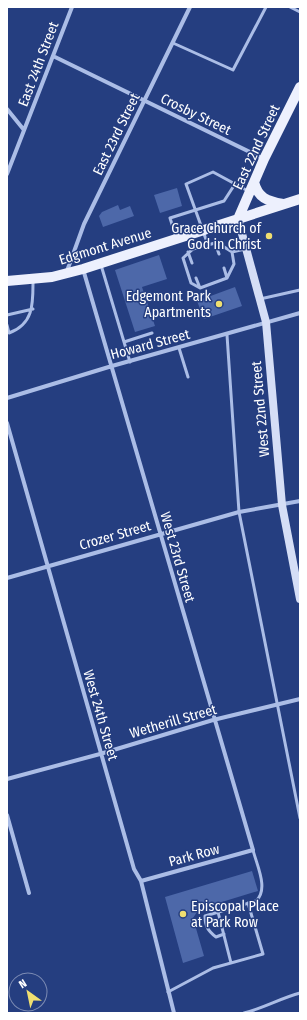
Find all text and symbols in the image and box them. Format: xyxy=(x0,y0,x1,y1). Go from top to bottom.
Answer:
street label: East 24th Street xyxy=(15,19,63,109)
street label: East 23rd Street xyxy=(89,90,144,178)
street label: Crosby Street xyxy=(158,90,234,139)
street label: East 22nd Street xyxy=(229,102,284,192)
place label: Grace Church of God in Christ xyxy=(171,220,263,253)
street label: Edgmont Avenue xyxy=(57,224,154,269)
marker: Grace Church of God in Christ xyxy=(264,231,274,241)
place label: Edgemont Park Apartments xyxy=(126,288,211,321)
marker: Edgemont Park Apartments xyxy=(214,299,224,309)
street label: Howard Street xyxy=(109,326,192,363)
street label: West 22nd Street xyxy=(248,360,273,458)
street label: West 23rd Street xyxy=(156,510,199,605)
street label: Crozer Street xyxy=(77,517,153,554)
street label: West 24th Street xyxy=(79,668,122,763)
street label: Wetherill Street xyxy=(128,701,219,742)
street label: Park Row xyxy=(167,841,221,870)
place label: Episcopal Place at Park Row xyxy=(191,898,279,931)
marker: Episcopal Place at Park Row xyxy=(178,909,188,919)
north arrow xyxy=(8,972,48,1012)
text: N xyxy=(17,977,29,991)

